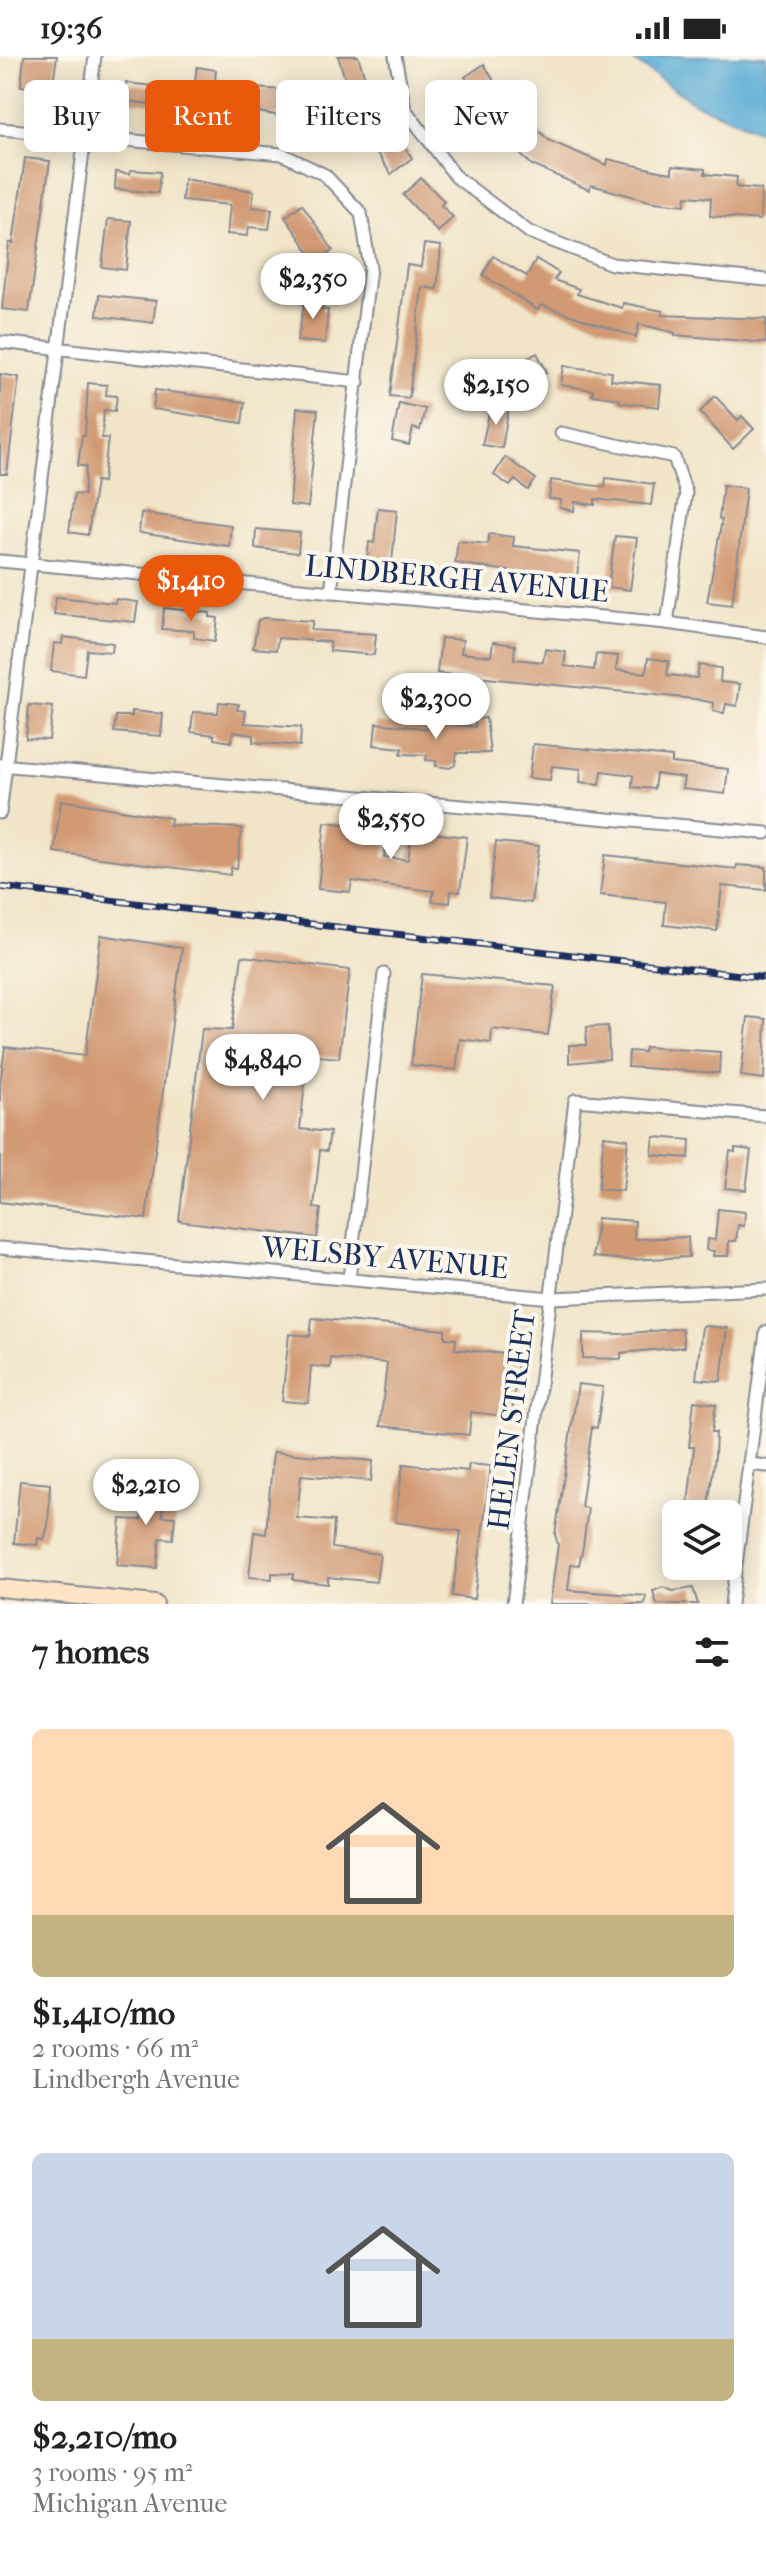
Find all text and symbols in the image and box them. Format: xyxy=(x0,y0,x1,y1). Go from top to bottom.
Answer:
text: 19:36 xyxy=(40,11,102,46)
chip: Buy xyxy=(24,80,129,152)
chip: Rent xyxy=(145,80,260,152)
chip: Filters xyxy=(276,80,409,152)
chip: New xyxy=(425,80,537,152)
pin: $2,350 xyxy=(248,253,378,321)
text: $2,350 xyxy=(278,263,348,294)
pin: $2,150 xyxy=(431,359,561,427)
text: $2,150 xyxy=(462,369,530,400)
street label: LINDBERGH AVENUE xyxy=(304,548,610,610)
pin: $1,410 xyxy=(126,555,256,623)
text: $1,410 xyxy=(157,565,225,596)
pin: $2,300 xyxy=(371,673,501,741)
text: $2,300 xyxy=(400,683,472,714)
pin: $2,550 xyxy=(326,793,456,861)
text: $2,550 xyxy=(357,803,425,834)
pin: $4,840 xyxy=(198,1034,328,1102)
text: $4,840 xyxy=(224,1044,302,1075)
street label: WELSBY AVENUE xyxy=(259,1230,510,1286)
street label: HELEN STREET xyxy=(481,1307,543,1532)
pin: $2,210 xyxy=(81,1459,211,1527)
text: $2,210 xyxy=(111,1469,181,1500)
map controls xyxy=(662,1500,742,1580)
button: layers xyxy=(662,1500,742,1580)
icon: filters xyxy=(690,1630,734,1674)
text: 7 homes xyxy=(32,1632,149,1672)
icon: home xyxy=(311,1781,455,1925)
text: $1,410/mo xyxy=(32,1993,175,2033)
text: 2 rooms · 66 m² xyxy=(32,2033,198,2064)
text: Lindbergh Avenue xyxy=(32,2064,240,2095)
icon: home xyxy=(311,2205,455,2349)
text: $2,210/mo xyxy=(32,2417,177,2457)
text: 3 rooms · 95 m² xyxy=(32,2457,192,2488)
text: Michigan Avenue xyxy=(32,2488,227,2519)

